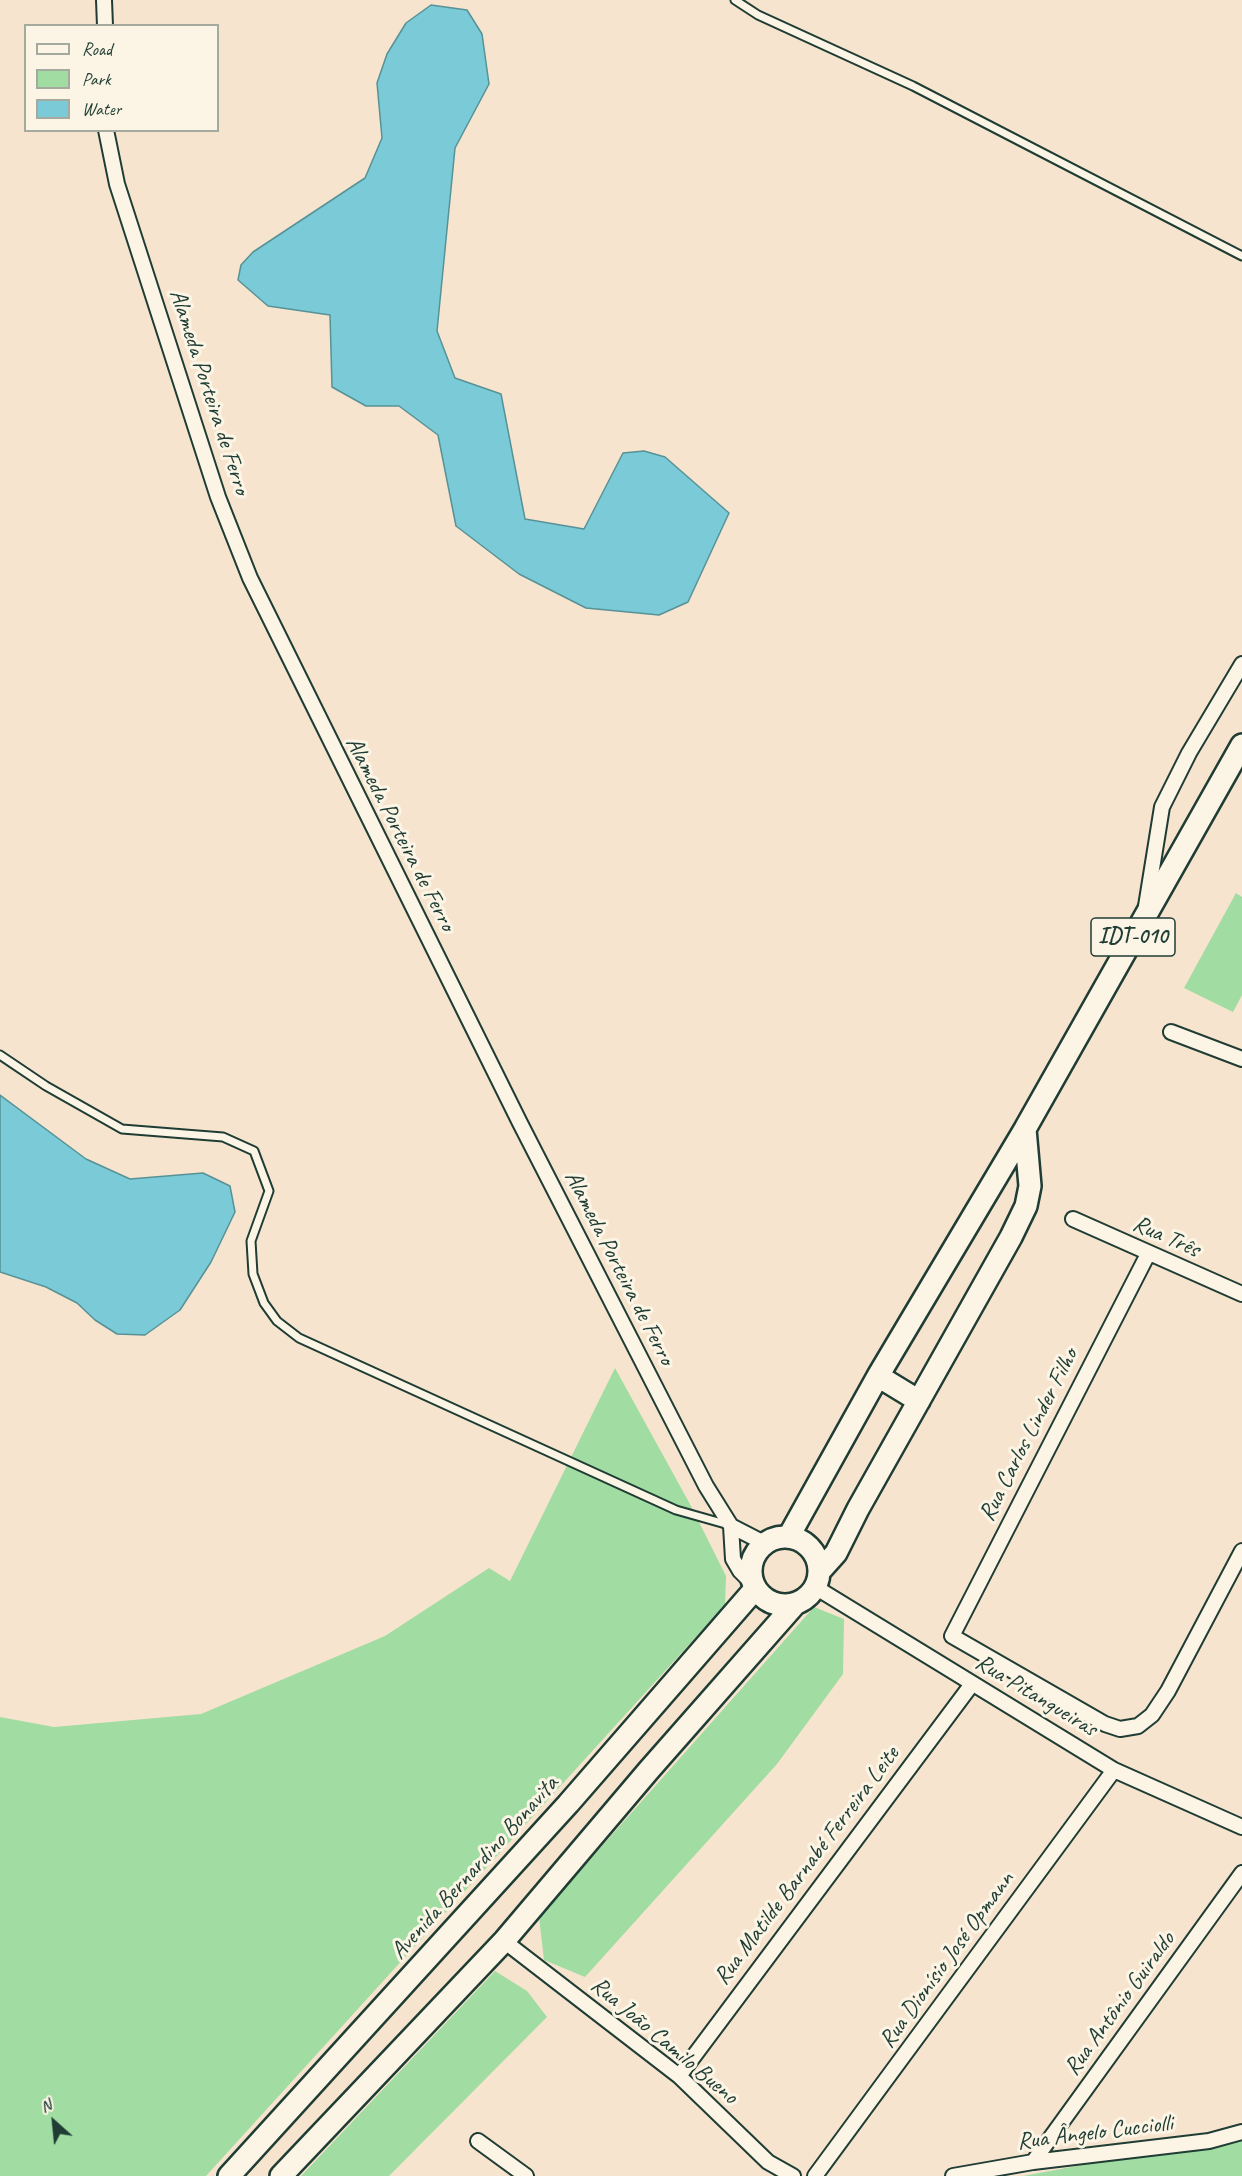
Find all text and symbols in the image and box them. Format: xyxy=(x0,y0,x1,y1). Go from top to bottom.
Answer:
legend xyxy=(24,24,219,132)
text: Road xyxy=(82,38,112,60)
text: Park xyxy=(82,68,111,90)
text: Water xyxy=(82,98,121,120)
street label: Alameda Porteira de Ferro xyxy=(162,286,256,498)
street label: Alameda Porteira de Ferro xyxy=(339,732,461,936)
road number: IDT-010 xyxy=(1091,918,1175,956)
street label: Alameda Porteira de Ferro xyxy=(558,1166,680,1370)
street label: Rua Três xyxy=(1128,1210,1204,1264)
street label: Rua Carlos Linder Filho xyxy=(973,1344,1085,1526)
street label: Rua Pitangueiras xyxy=(970,1648,1102,1744)
street label: Rua Matilde Barnabé Ferreira Leite xyxy=(708,1741,906,1991)
street label: Avenida Bernardino Bonavita xyxy=(385,1770,565,1966)
street label: Rua Dionísio José Opmann xyxy=(873,1866,1021,2054)
street label: Rua Antônio Guiraldo xyxy=(1058,1927,1182,2081)
street label: Rua João Camilo Bueno xyxy=(585,1971,743,2111)
north arrow xyxy=(24,2092,84,2152)
text: N xyxy=(37,2095,55,2117)
street label: Rua Ângelo Cucciolli xyxy=(1016,2109,1174,2157)

